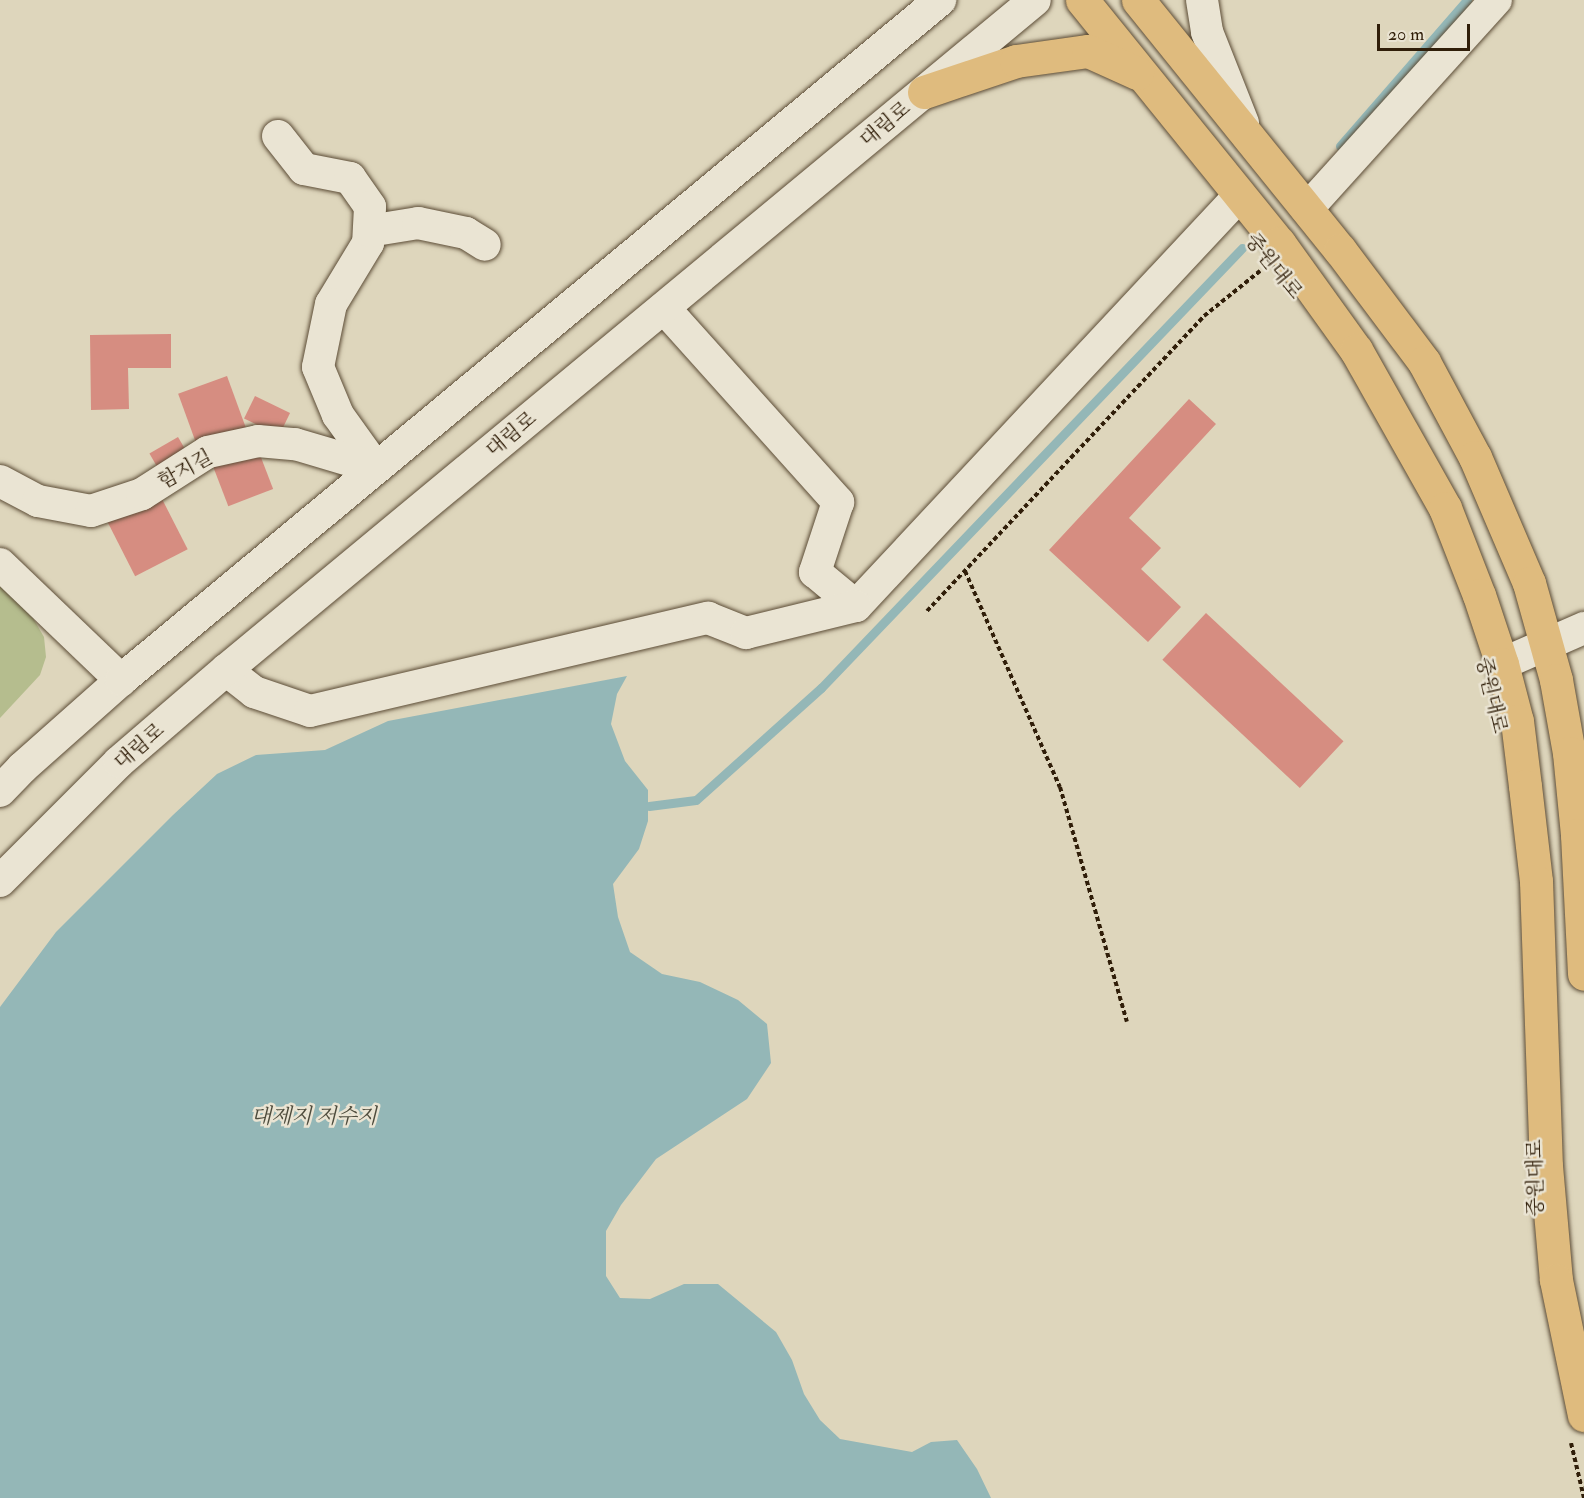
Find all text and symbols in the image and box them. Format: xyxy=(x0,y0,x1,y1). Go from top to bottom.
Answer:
scale bar xyxy=(1380,12,1473,50)
text: 20 m xyxy=(1388,23,1424,46)
street label: 대림로 xyxy=(855,96,915,152)
street label: 중원대로 xyxy=(1240,228,1308,304)
street label: 대림로 xyxy=(481,406,541,462)
street label: 함지길 xyxy=(154,444,216,494)
street label: 중원대로 xyxy=(1472,655,1512,735)
street label: 대림로 xyxy=(109,718,169,774)
water label: 대제지 저수지 xyxy=(251,1104,377,1130)
street label: 중원대로 xyxy=(1522,1139,1548,1217)

